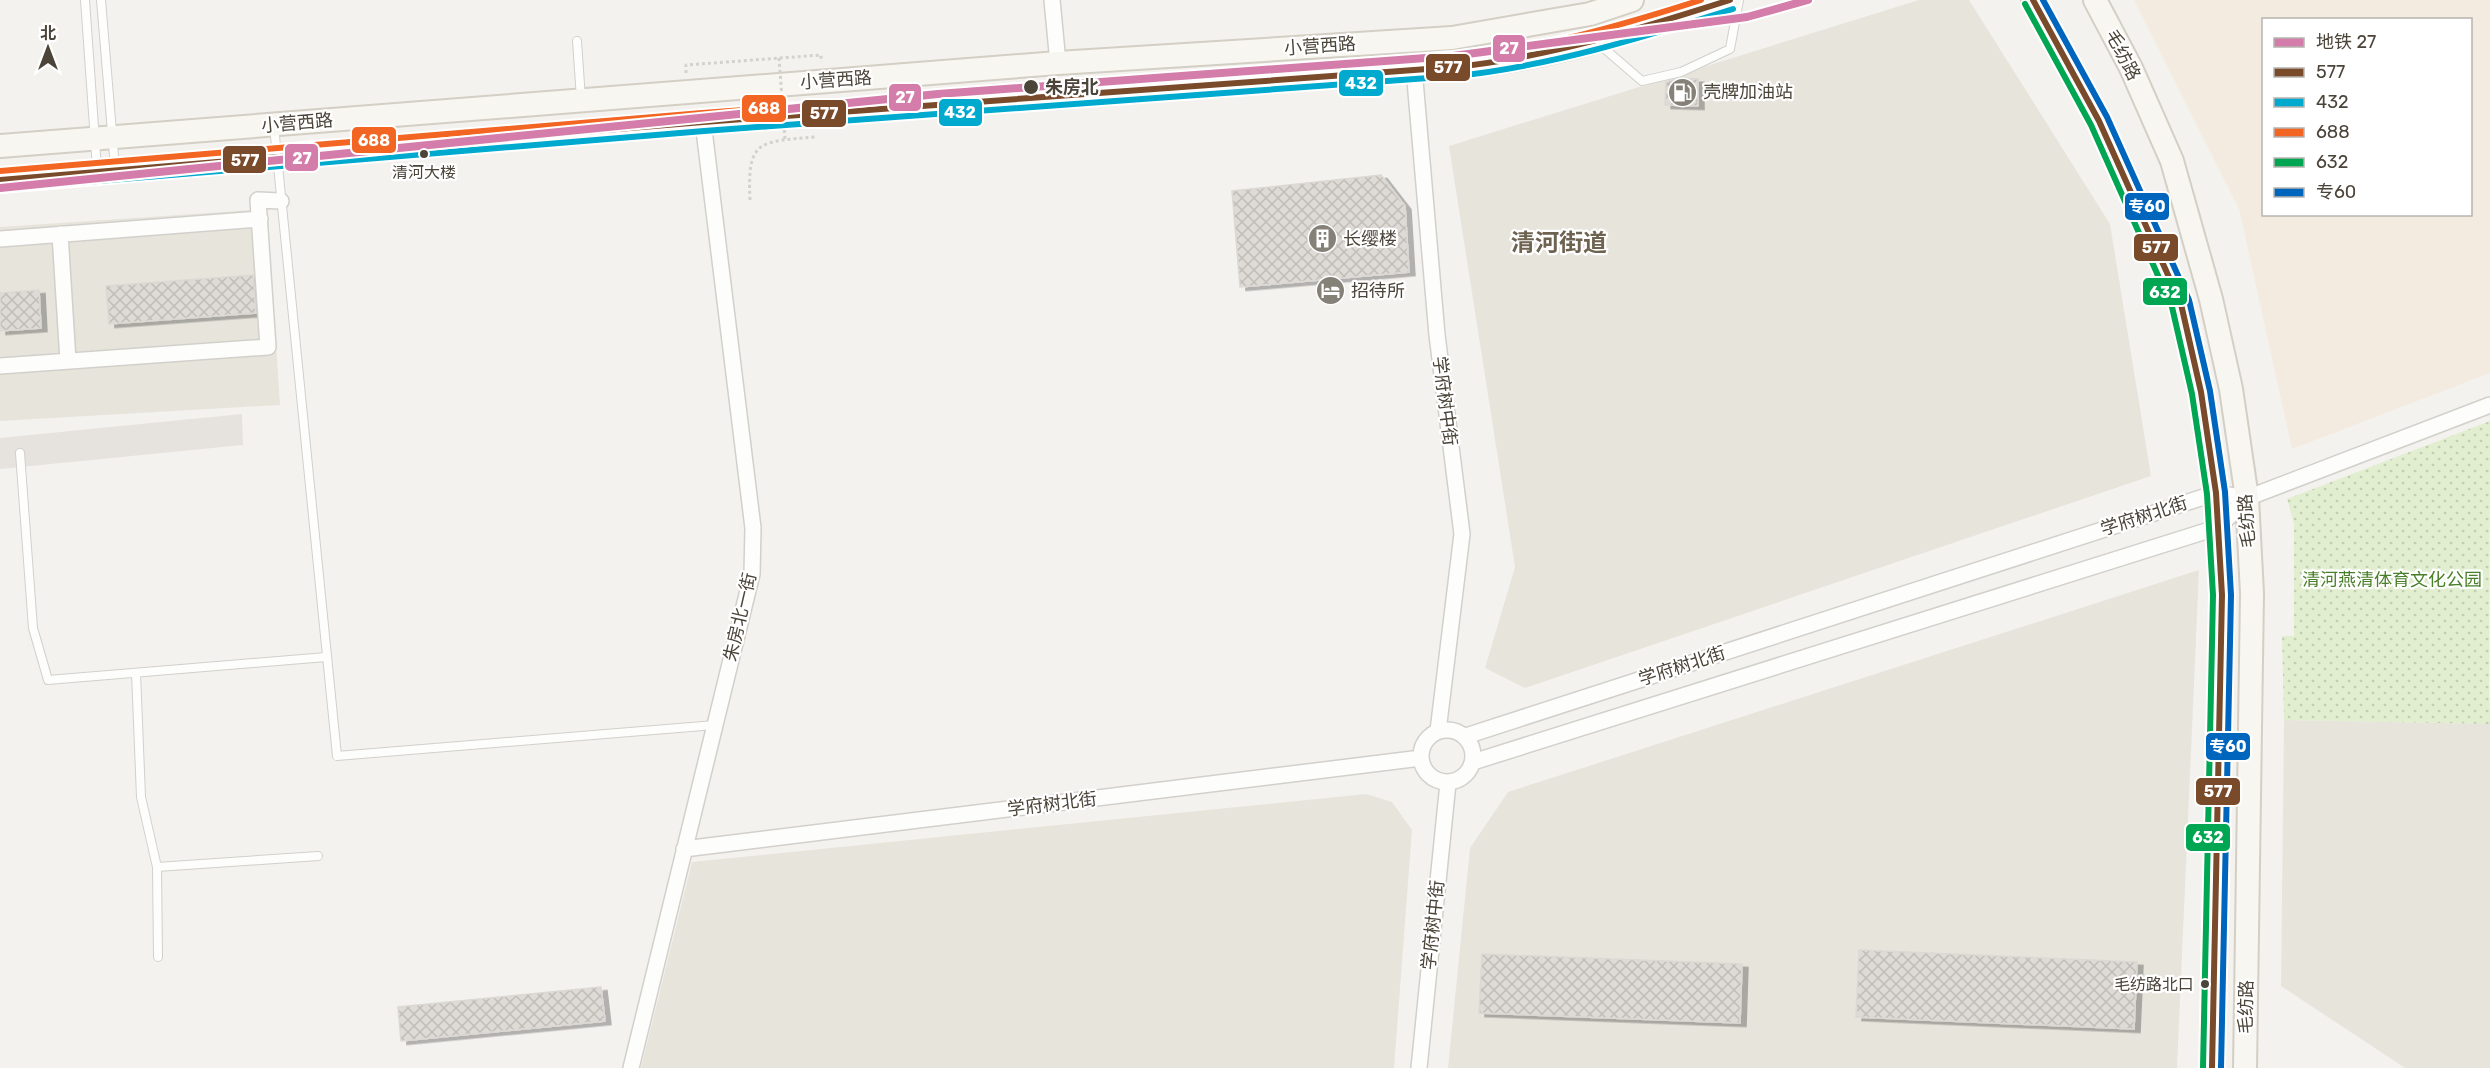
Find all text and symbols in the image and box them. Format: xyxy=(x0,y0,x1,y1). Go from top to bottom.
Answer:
north arrow xyxy=(18,18,78,78)
legend xyxy=(2262,18,2472,216)
text: 北 xyxy=(40,24,56,43)
street label: 毛纺路 xyxy=(2101,26,2145,84)
text: 地铁 27 xyxy=(2316,31,2376,53)
street label: 小营西路 xyxy=(1283,33,1357,59)
line badge: 27 xyxy=(1492,34,1526,63)
text: 27 xyxy=(1499,39,1519,58)
line badge: 577 xyxy=(1425,53,1471,82)
text: 577 xyxy=(1434,58,1462,77)
text: 577 xyxy=(2316,61,2345,83)
street label: 小营西路 xyxy=(799,67,873,93)
line badge: 432 xyxy=(1338,69,1384,97)
text: 432 xyxy=(1345,74,1377,93)
place label: 朱房北 xyxy=(1045,76,1099,98)
fuel station icon: 壳牌加油站 xyxy=(1666,76,1698,108)
marker: 朱房北 xyxy=(1022,78,1040,96)
place label: 壳牌加油站 xyxy=(1703,81,1793,103)
line badge: 27 xyxy=(888,83,922,112)
text: 27 xyxy=(895,88,915,107)
text: 432 xyxy=(2316,91,2349,113)
line badge: 688 xyxy=(741,94,787,123)
line badge: 432 xyxy=(938,98,983,127)
text: 688 xyxy=(748,99,780,118)
line badge: 577 xyxy=(801,99,847,128)
text: 432 xyxy=(944,103,976,122)
text: 577 xyxy=(810,104,838,123)
street label: 小营西路 xyxy=(260,109,334,137)
text: 688 xyxy=(2316,121,2350,143)
line badge: 688 xyxy=(351,126,397,154)
text: 688 xyxy=(358,131,390,150)
line badge: 27 xyxy=(284,143,319,172)
line badge: 577 xyxy=(222,145,267,174)
marker: 清河大楼 xyxy=(418,148,430,160)
text: 27 xyxy=(292,149,312,168)
text: 577 xyxy=(231,151,259,170)
text: 632 xyxy=(2316,151,2348,173)
place label: 清河大楼 xyxy=(392,163,456,182)
text: 专60 xyxy=(2316,181,2356,203)
line badge: 专60 xyxy=(2124,192,2170,221)
text: 专60 xyxy=(2128,197,2166,216)
building icon: 长缨楼 xyxy=(1306,223,1338,255)
place label: 长缨楼 xyxy=(1343,228,1397,250)
district label: 清河街道 xyxy=(1511,229,1607,257)
line badge: 577 xyxy=(2133,233,2179,262)
text: 577 xyxy=(2142,238,2170,257)
hotel icon: 招待所 xyxy=(1314,275,1346,307)
line badge: 632 xyxy=(2142,277,2188,306)
place label: 招待所 xyxy=(1351,280,1405,302)
text: 632 xyxy=(2149,283,2181,302)
street label: 学府树中街 xyxy=(1429,355,1461,447)
street label: 学府树北街 xyxy=(2098,492,2190,540)
street label: 毛纺路 xyxy=(2234,493,2260,549)
park label: 清河燕清体育文化公园 xyxy=(2302,569,2482,591)
street label: 朱房北一街 xyxy=(719,571,761,663)
street label: 学府树北街 xyxy=(1636,642,1728,690)
line badge: 专60 xyxy=(2205,732,2251,761)
text: 专60 xyxy=(2209,737,2247,756)
line badge: 577 xyxy=(2195,777,2241,806)
text: 577 xyxy=(2204,782,2232,801)
street label: 学府树北街 xyxy=(1006,788,1098,820)
line badge: 632 xyxy=(2185,823,2231,852)
text: 632 xyxy=(2192,828,2224,847)
street label: 学府树中街 xyxy=(1417,879,1449,971)
place label: 毛纺路北口 xyxy=(2114,975,2194,994)
marker: 毛纺路北口 xyxy=(2199,978,2211,990)
street label: 毛纺路 xyxy=(2235,980,2257,1034)

